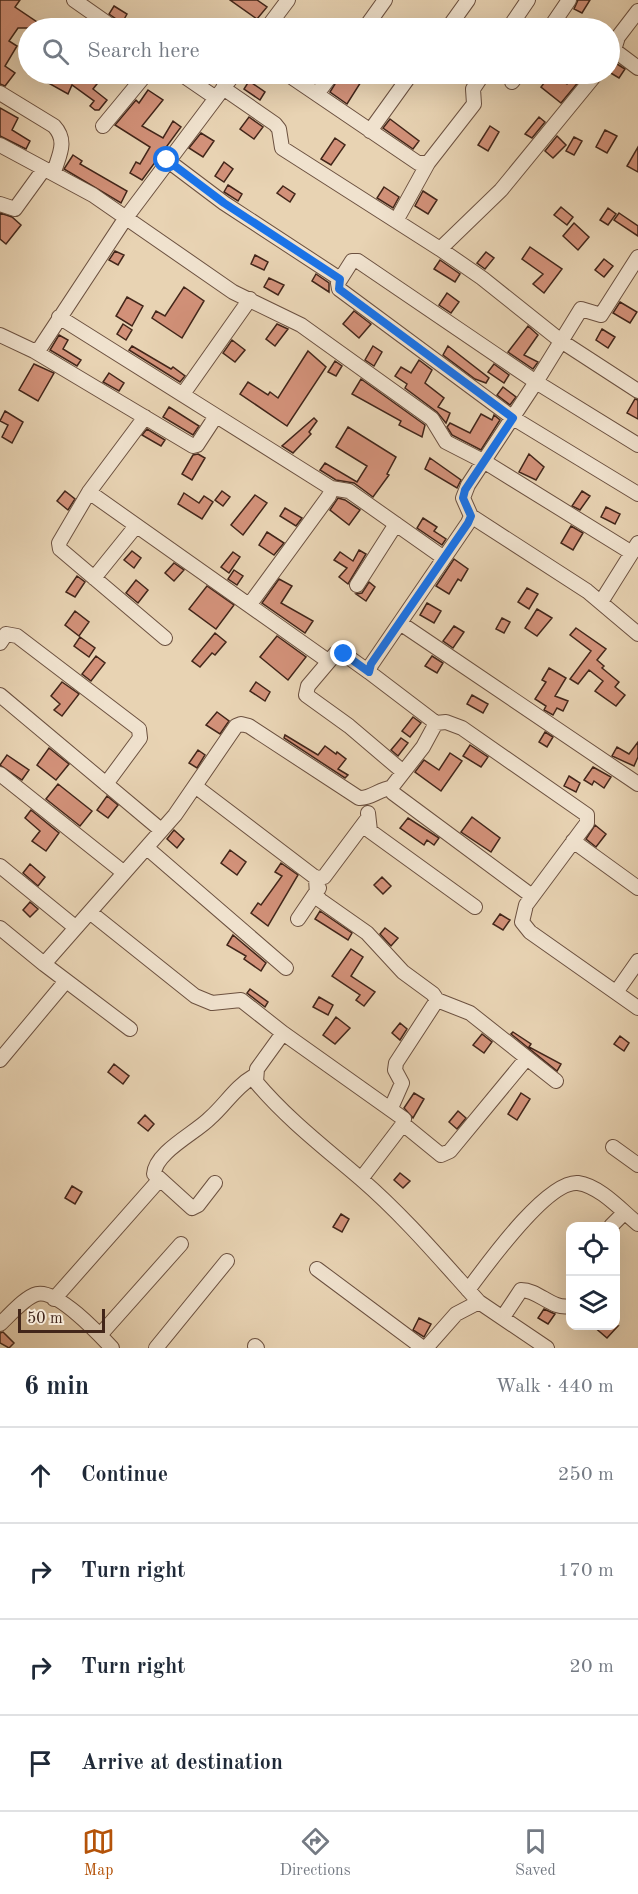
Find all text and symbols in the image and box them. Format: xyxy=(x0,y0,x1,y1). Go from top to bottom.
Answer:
search box xyxy=(18,18,620,84)
icon: search xyxy=(39,35,72,68)
text: Search here xyxy=(87,40,200,62)
route start xyxy=(153,146,179,172)
route end xyxy=(330,640,356,666)
map controls xyxy=(566,1222,620,1330)
button: locate xyxy=(566,1222,620,1276)
button: layers xyxy=(566,1276,620,1330)
scale bar xyxy=(18,1306,105,1334)
text: 50 m xyxy=(27,1311,63,1327)
text: 6 min xyxy=(24,1374,89,1400)
text: Walk · 440 m xyxy=(495,1377,614,1397)
icon: ahead xyxy=(24,1459,57,1492)
text: Continue xyxy=(81,1464,168,1486)
text: 250 m xyxy=(558,1465,614,1485)
icon: right xyxy=(24,1555,57,1588)
text: Turn right xyxy=(81,1560,185,1582)
text: 170 m xyxy=(558,1561,614,1581)
icon: right xyxy=(24,1651,57,1684)
text: Turn right xyxy=(81,1656,185,1678)
text: 20 m xyxy=(569,1657,614,1677)
icon: arrive xyxy=(24,1747,57,1780)
text: Arrive at destination xyxy=(81,1752,283,1774)
tab: Map xyxy=(82,1825,115,1881)
tab: Directions xyxy=(280,1825,351,1881)
tab: Saved xyxy=(515,1825,556,1881)

